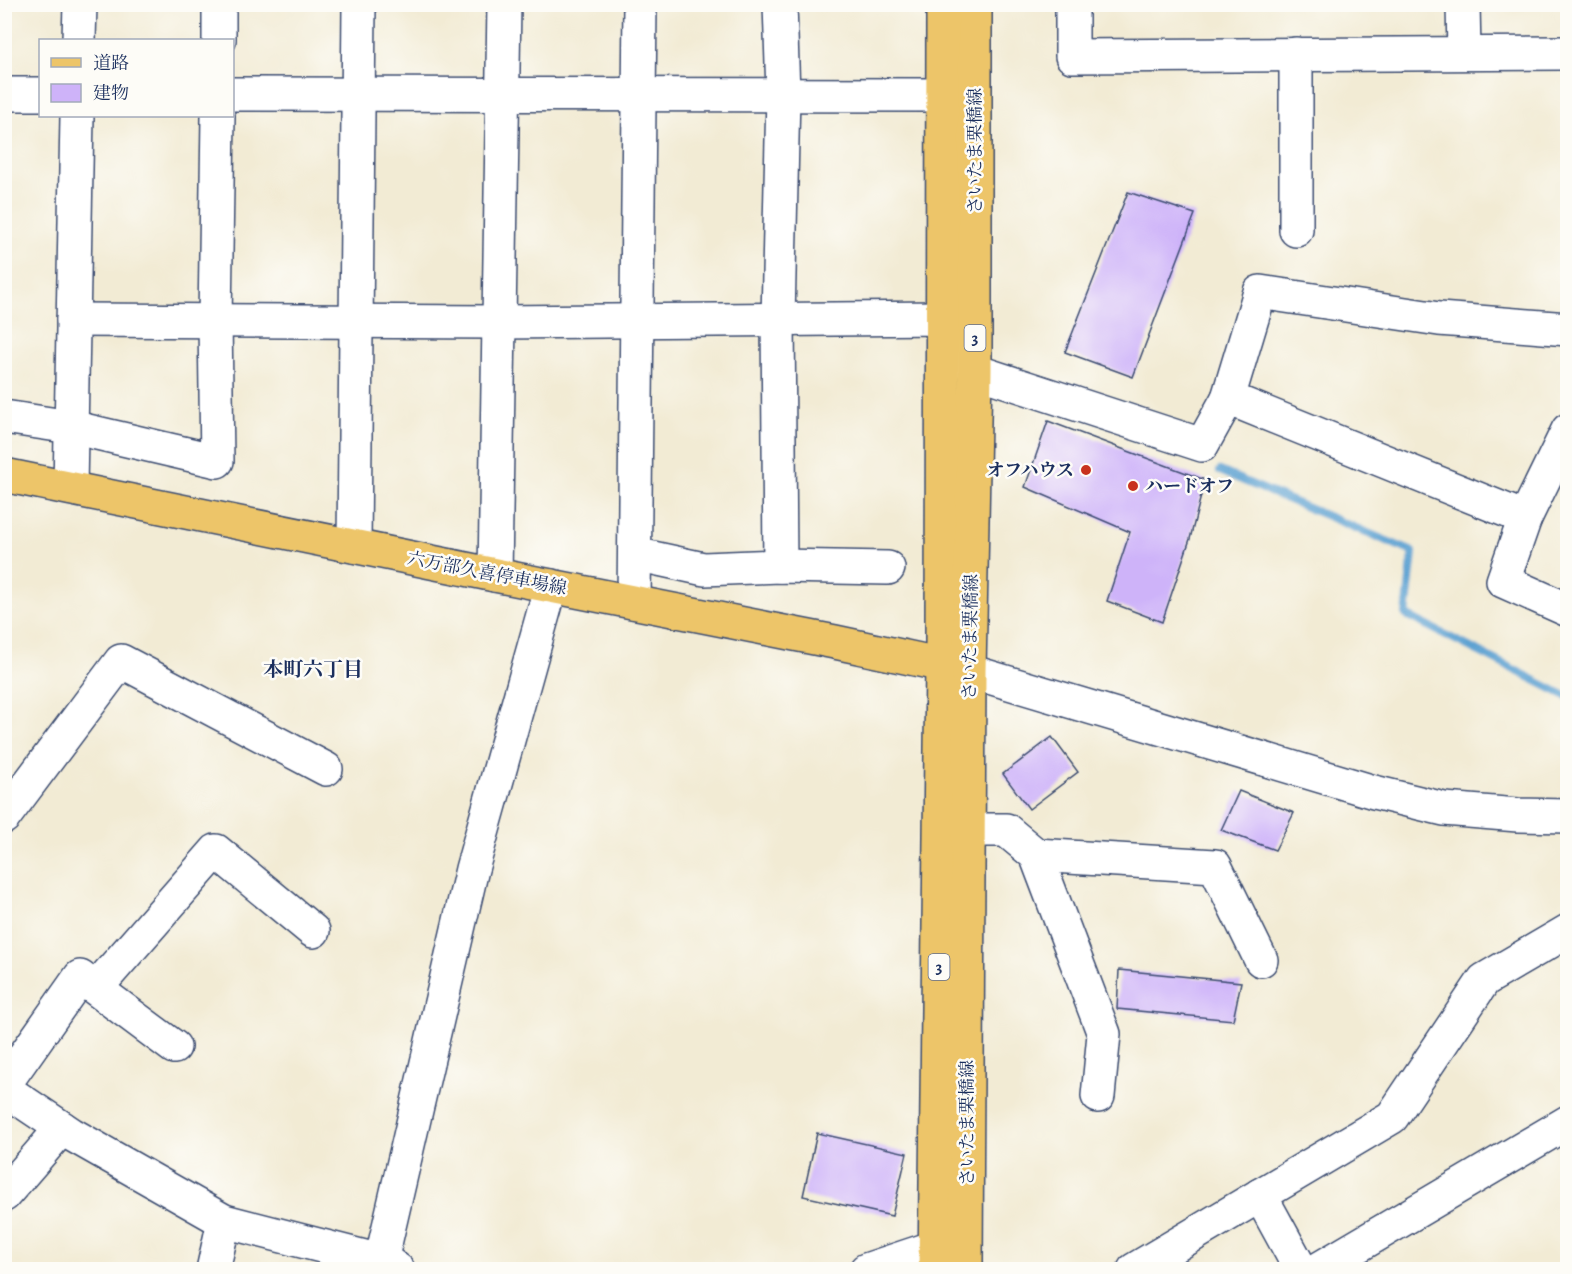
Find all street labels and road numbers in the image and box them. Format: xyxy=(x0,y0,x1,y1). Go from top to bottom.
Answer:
street label: さいたま栗橋線 xyxy=(963,88,987,214)
road number: 3 xyxy=(964,325,986,351)
street label: 六万部久喜停車場線 xyxy=(405,546,569,600)
street label: さいたま栗橋線 xyxy=(957,574,983,700)
road number: 3 xyxy=(928,954,950,980)
street label: さいたま栗橋線 xyxy=(955,1060,979,1186)

